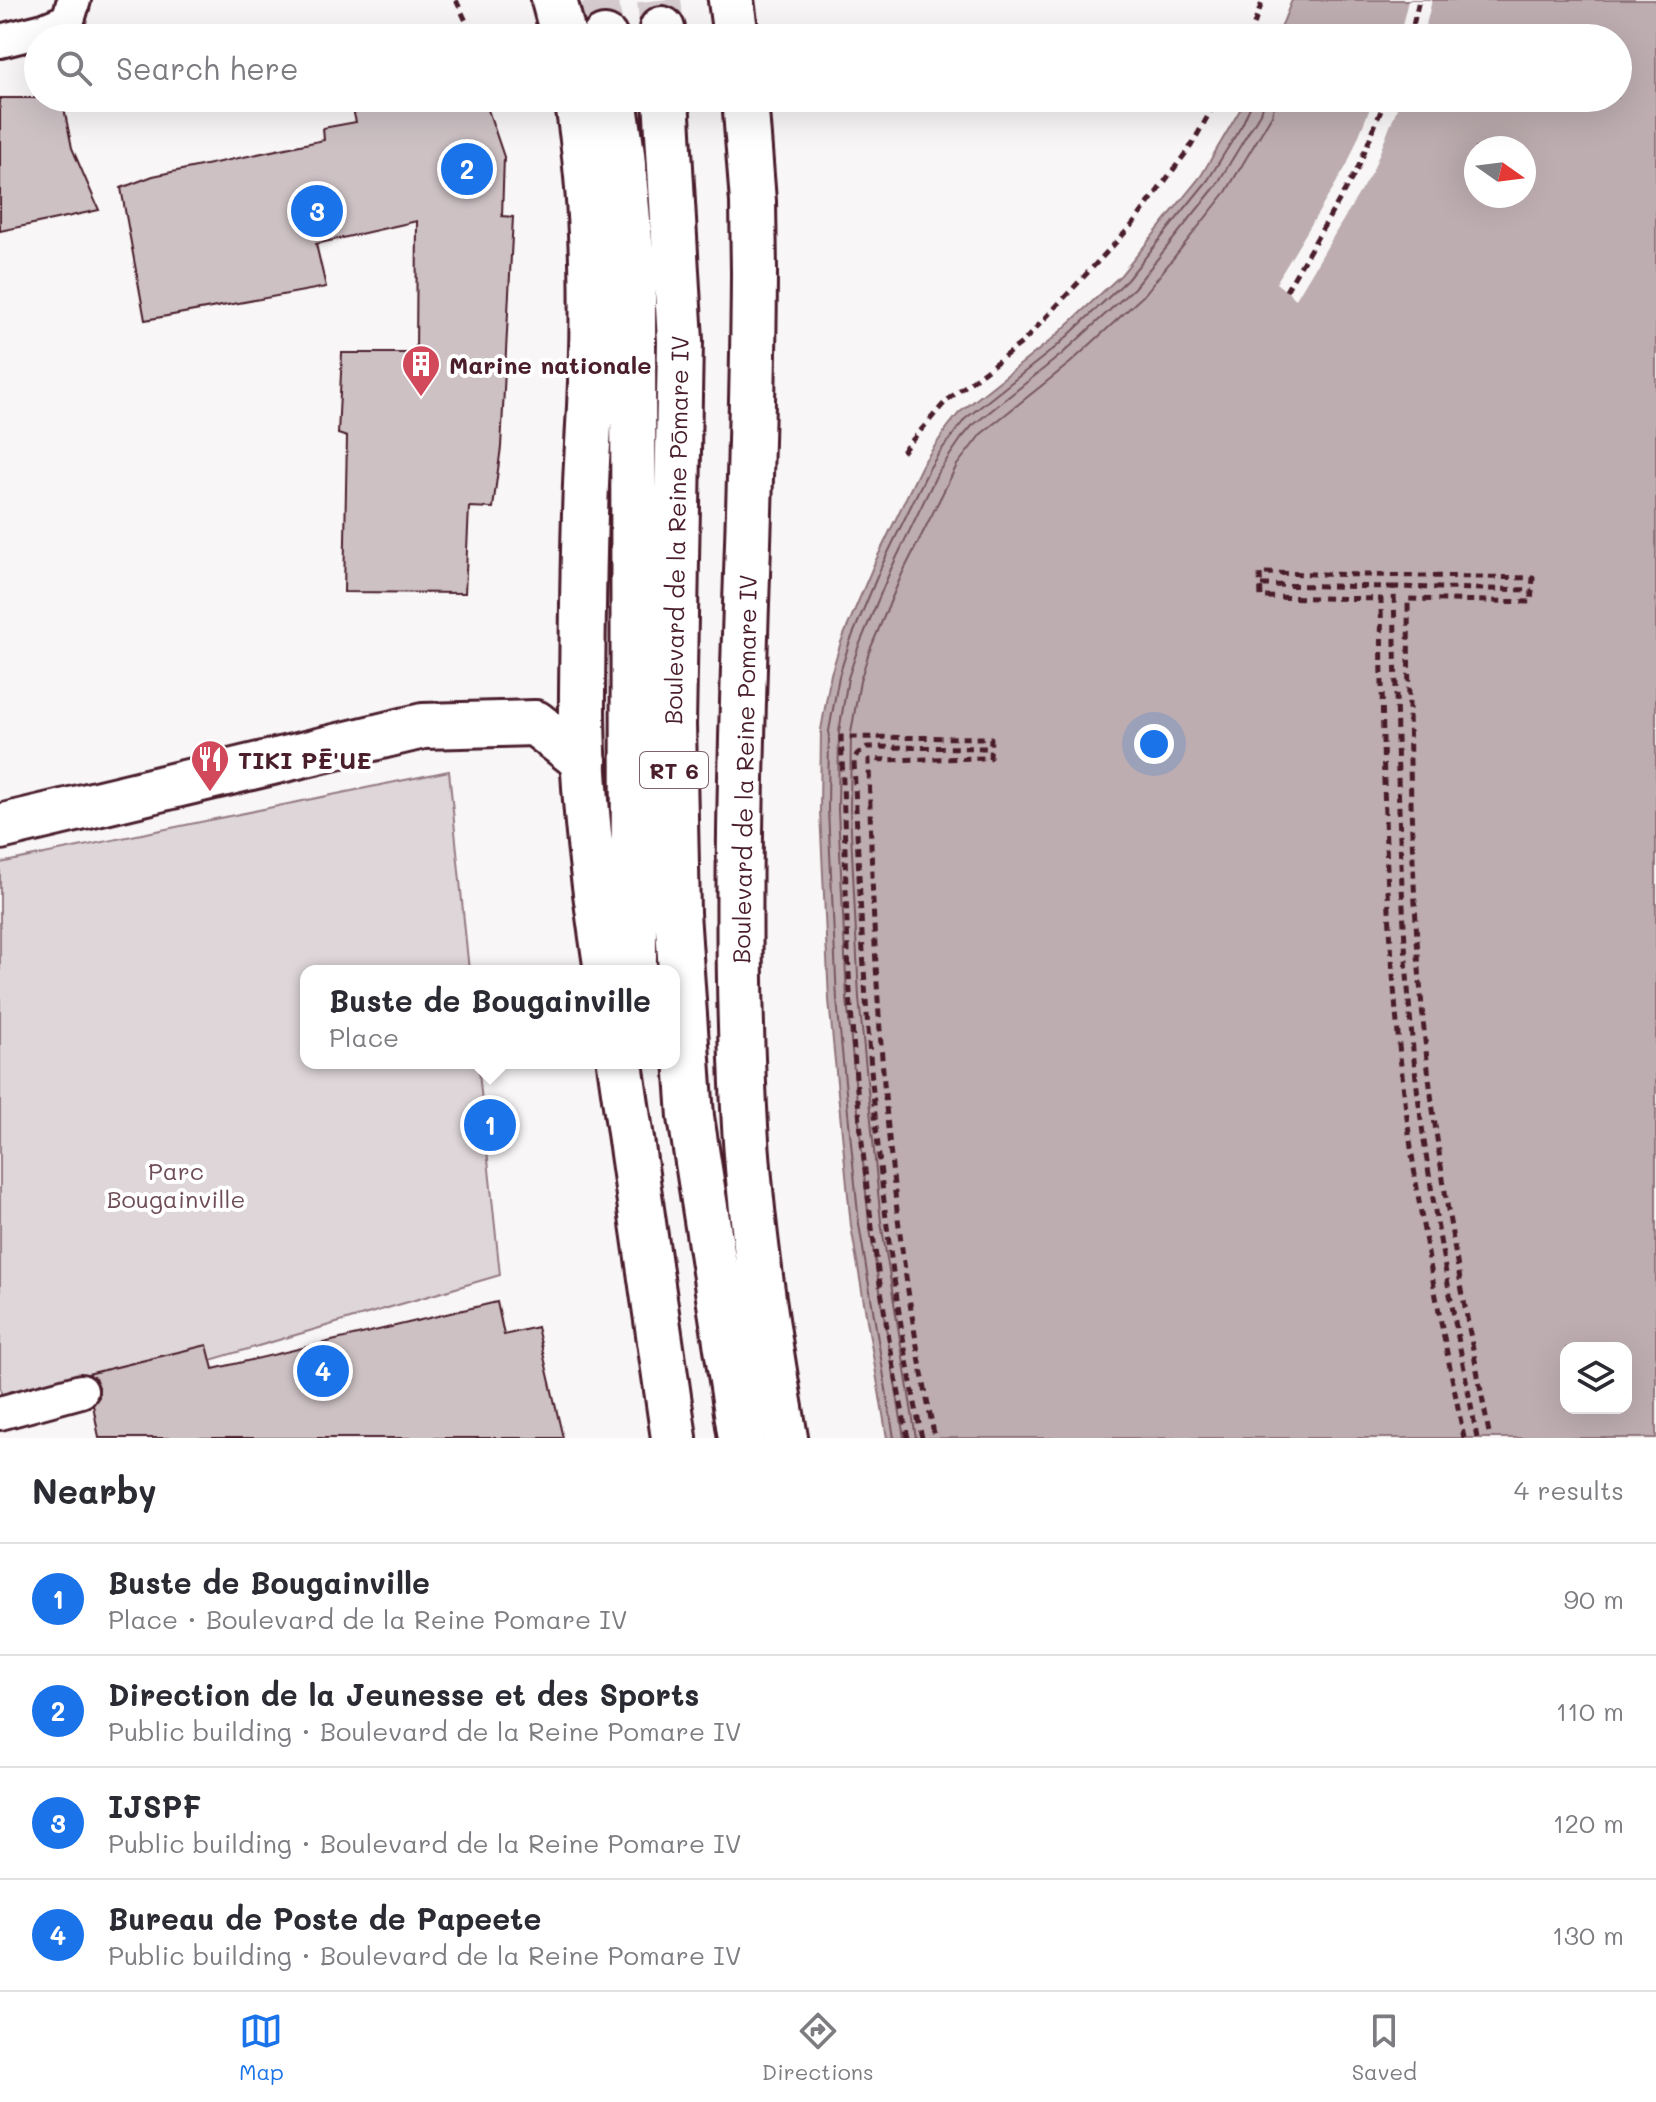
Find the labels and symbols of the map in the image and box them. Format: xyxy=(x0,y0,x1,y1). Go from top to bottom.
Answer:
north arrow xyxy=(1464,136,1536,208)
pin: 2 xyxy=(441,139,493,199)
pin: 3 xyxy=(291,181,343,241)
street label: Boulevard de la Reine Pōmare IV xyxy=(657,335,695,725)
building icon: Marine nationale xyxy=(400,343,442,398)
place label: Marine nationale xyxy=(449,349,652,380)
street label: Boulevard de la Reine Pomare IV xyxy=(725,574,763,964)
your location xyxy=(1134,724,1174,764)
restaurant icon: TIKI PĒ'UE xyxy=(189,738,231,793)
place label: TIKI PĒ'UE xyxy=(238,744,372,775)
road number: RT 6 xyxy=(640,752,708,788)
pin: 1 xyxy=(464,1095,516,1155)
park label: Parc Bougainville xyxy=(107,1155,245,1214)
pin: 4 xyxy=(297,1341,349,1401)

